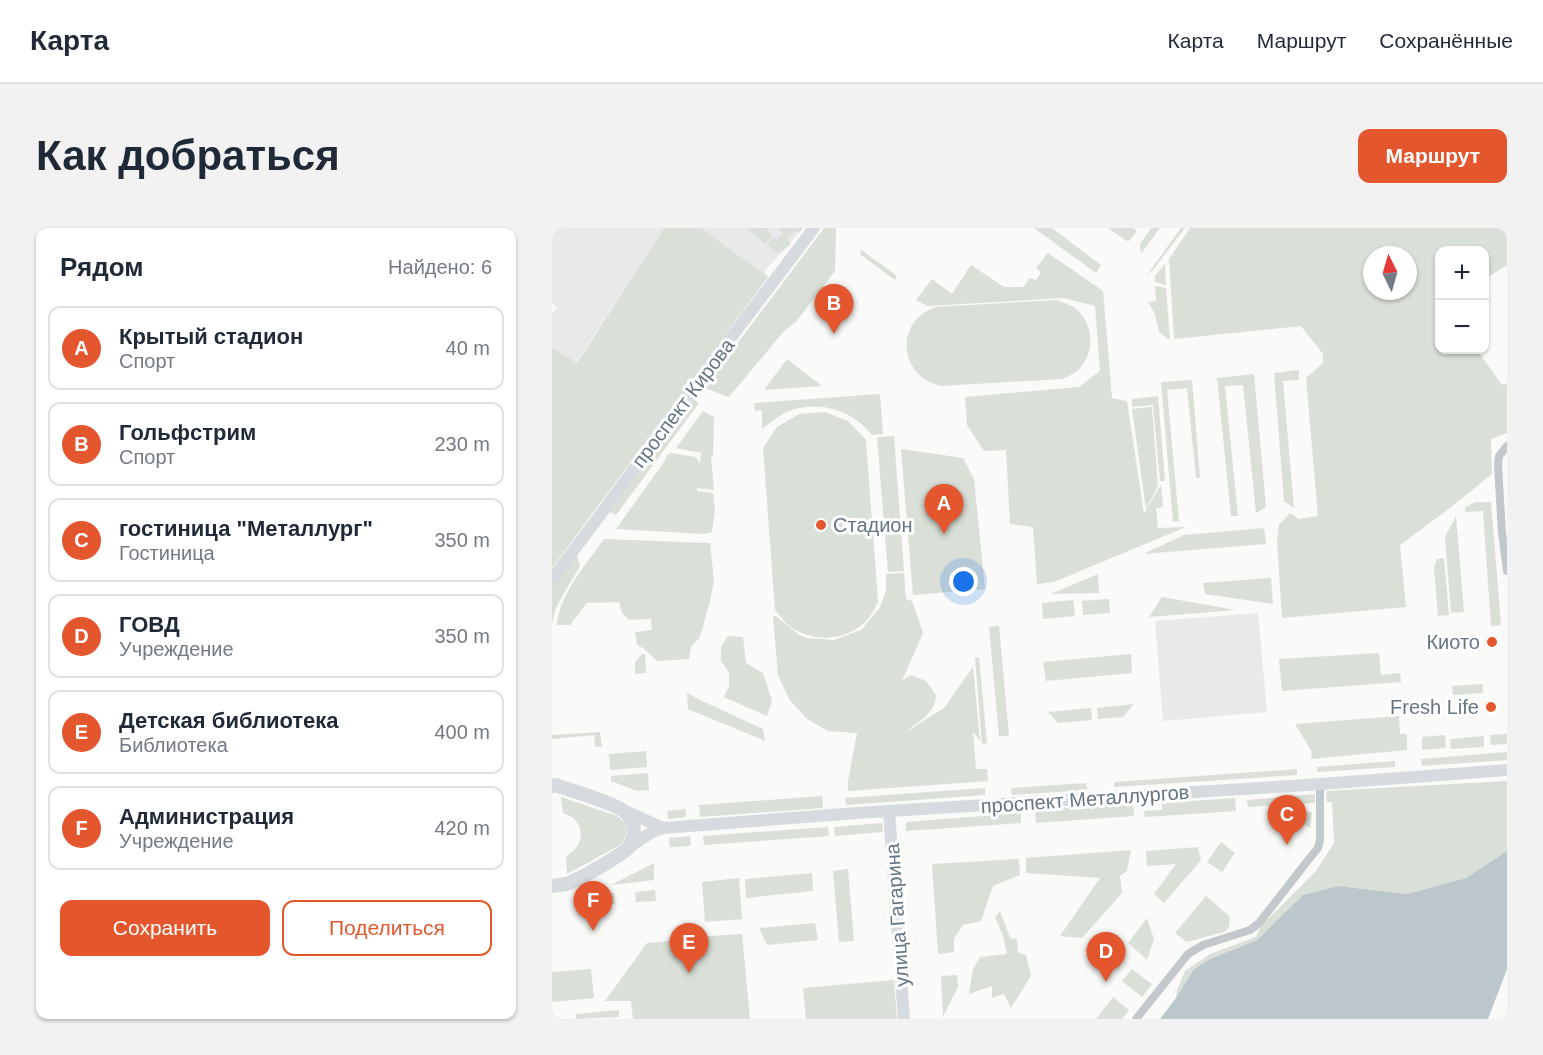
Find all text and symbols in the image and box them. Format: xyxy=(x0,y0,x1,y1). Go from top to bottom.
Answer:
text: Карта xyxy=(30,25,109,56)
text: Карта xyxy=(1168,29,1224,52)
text: Маршрут xyxy=(1257,29,1346,52)
text: Сохранённые xyxy=(1379,29,1513,52)
button: Маршрут xyxy=(1358,129,1507,183)
text: Как добраться xyxy=(36,132,340,179)
north arrow xyxy=(1363,246,1417,300)
map controls xyxy=(1435,246,1489,354)
button: + xyxy=(1435,246,1489,300)
text: Рядом xyxy=(60,252,143,282)
text: Найдено: 6 xyxy=(388,256,492,278)
pin: B xyxy=(814,285,854,334)
button: − xyxy=(1435,300,1489,354)
text: Крытый стадион xyxy=(119,324,303,349)
street label: проспект Кирова xyxy=(627,334,739,472)
text: A xyxy=(74,337,89,359)
text: 40 m xyxy=(446,337,490,359)
text: Спорт xyxy=(119,350,175,372)
text: Гольфстрим xyxy=(119,420,256,445)
text: B xyxy=(74,433,89,455)
text: 230 m xyxy=(434,433,490,455)
text: Спорт xyxy=(119,446,175,468)
pin: A xyxy=(924,484,964,534)
place label: Стадион xyxy=(833,514,913,536)
text: гостиница "Металлург" xyxy=(119,516,373,541)
marker: Стадион xyxy=(814,518,828,532)
text: C xyxy=(74,529,89,551)
text: 350 m xyxy=(434,529,490,551)
text: Гостиница xyxy=(119,542,215,564)
your location xyxy=(949,567,978,596)
text: ГОВД xyxy=(119,612,180,637)
text: D xyxy=(74,625,89,647)
text: 350 m xyxy=(434,625,490,647)
place label: Киото xyxy=(1426,631,1480,653)
marker: Киото xyxy=(1485,635,1499,649)
text: Учреждение xyxy=(119,638,234,660)
place label: Fresh Life xyxy=(1390,696,1479,718)
marker: Fresh Life xyxy=(1484,700,1498,714)
text: Детская библиотека xyxy=(119,708,339,733)
text: E xyxy=(75,721,88,743)
text: 400 m xyxy=(434,721,490,743)
text: Библиотека xyxy=(119,734,228,756)
street label: проспект Металлургов xyxy=(980,781,1190,817)
pin: C xyxy=(1268,796,1306,845)
text: Администрация xyxy=(119,804,294,829)
text: F xyxy=(75,817,88,839)
text: 420 m xyxy=(434,817,490,839)
text: Учреждение xyxy=(119,830,234,852)
street label: улица Гагарина xyxy=(881,842,913,987)
pin: F xyxy=(574,882,612,931)
button: Сохранить xyxy=(60,900,270,956)
button: Поделиться xyxy=(282,900,492,956)
pin: E xyxy=(670,924,708,973)
pin: D xyxy=(1086,932,1126,982)

